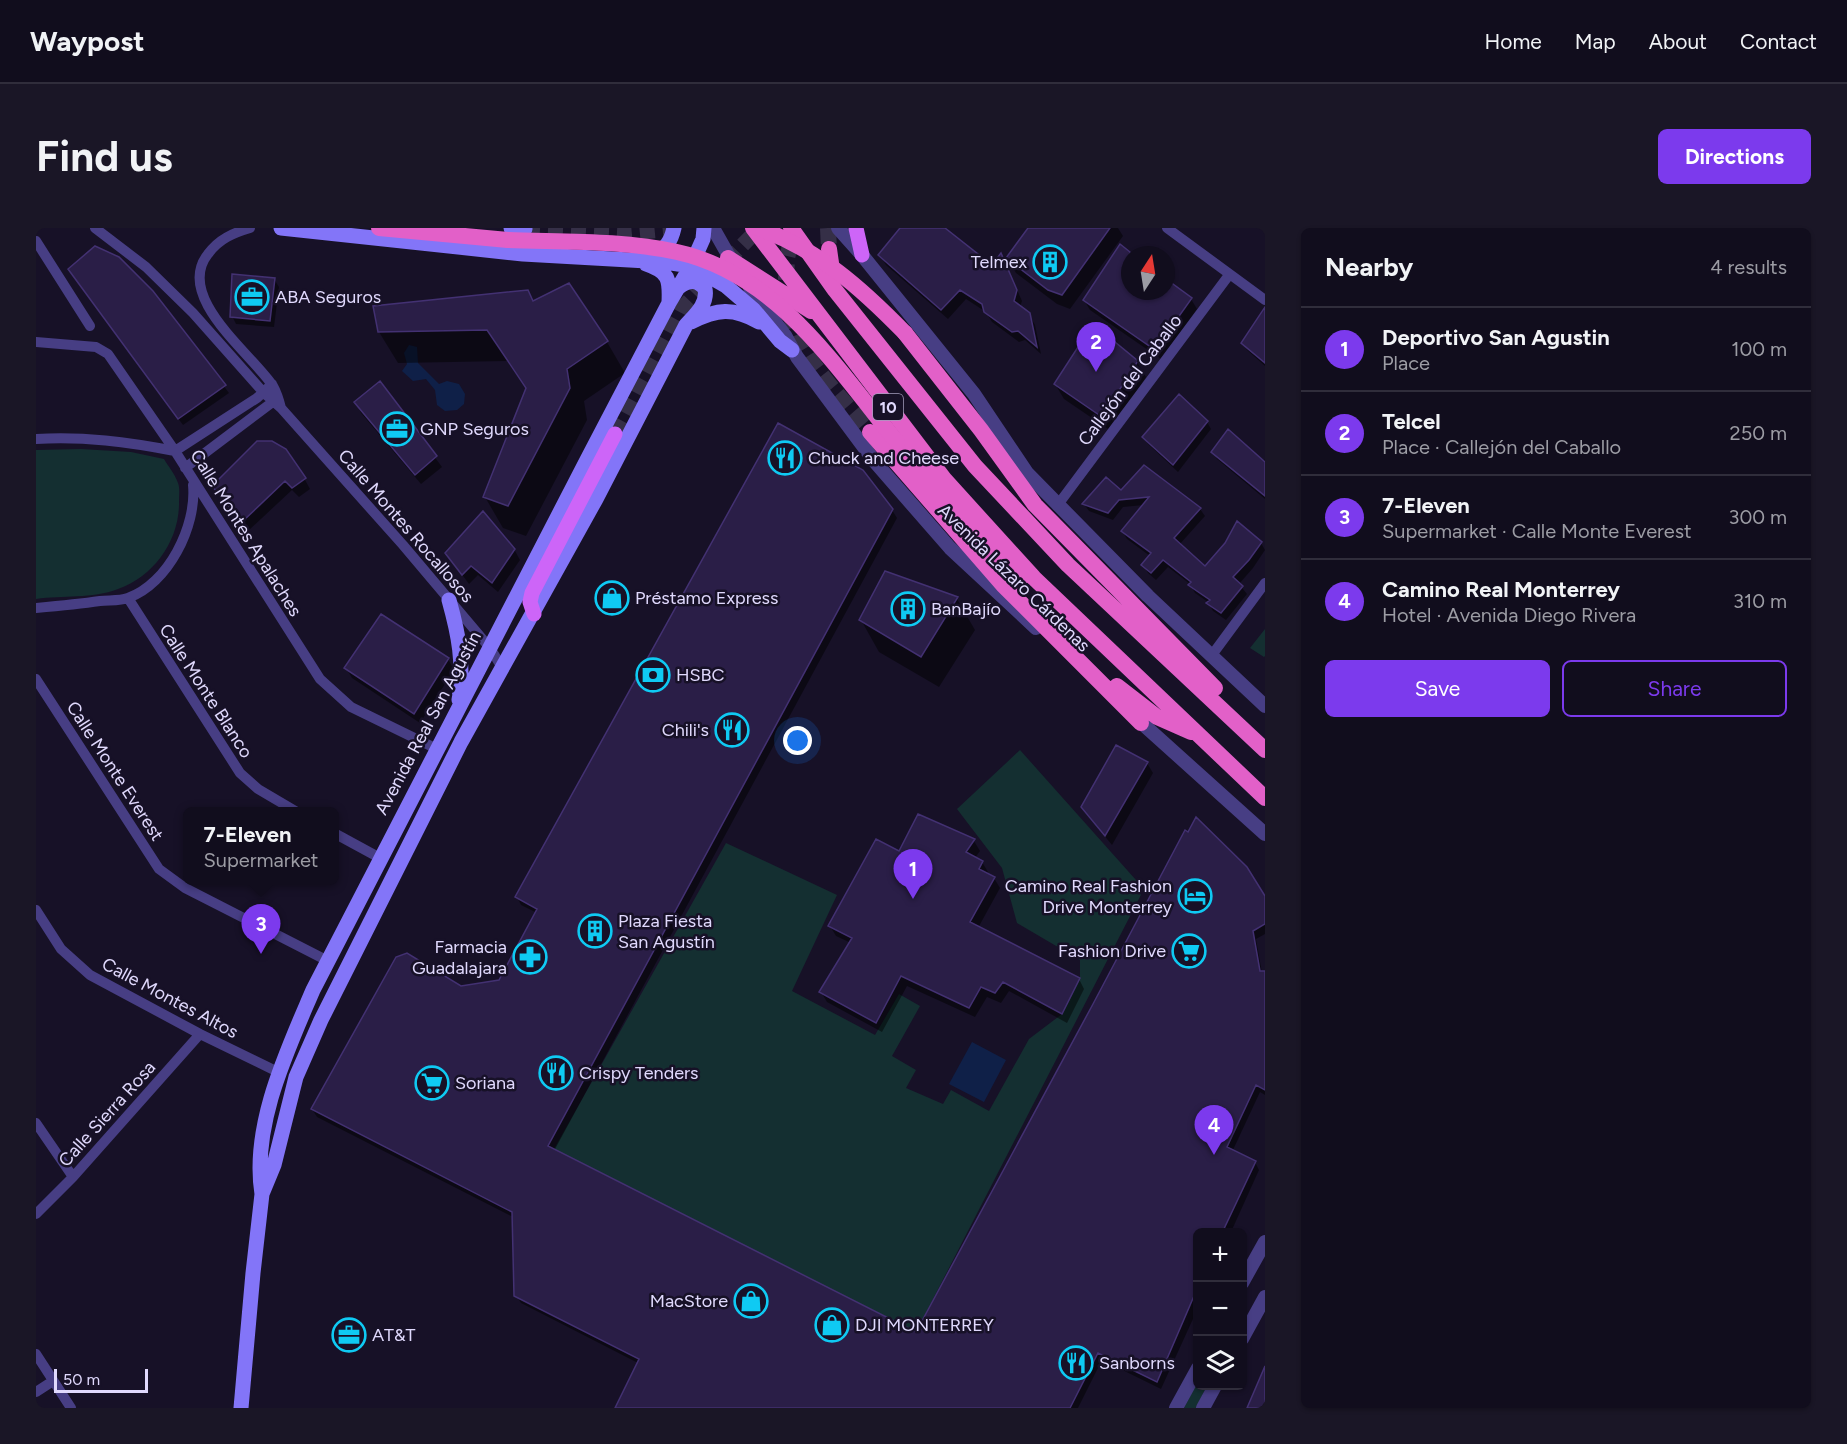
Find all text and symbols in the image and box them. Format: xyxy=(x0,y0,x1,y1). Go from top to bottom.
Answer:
text: Waypost xyxy=(30,24,144,58)
text: Home xyxy=(1485,29,1542,54)
text: Map xyxy=(1575,29,1616,54)
text: About xyxy=(1649,29,1707,54)
text: Contact xyxy=(1740,29,1817,54)
button: Directions xyxy=(1658,129,1811,184)
text: Find us xyxy=(36,131,173,182)
building icon: Telmex xyxy=(1032,244,1068,280)
north arrow xyxy=(1121,246,1175,300)
place label: Telmex xyxy=(971,251,1027,273)
text: Nearby xyxy=(1325,251,1413,283)
text: 4 results xyxy=(1710,255,1787,279)
office icon: ABA Seguros xyxy=(234,279,270,315)
place label: ABA Seguros xyxy=(275,286,381,308)
street label: Callejón del Caballo xyxy=(1073,310,1187,450)
pin: 2 xyxy=(1076,322,1116,372)
text: Deportivo San Agustin xyxy=(1382,324,1610,351)
text: 1 xyxy=(1340,337,1349,361)
text: 100 m xyxy=(1731,337,1787,361)
text: Place xyxy=(1382,351,1430,375)
road number: 10 xyxy=(873,394,903,420)
text: Telcel xyxy=(1382,408,1441,435)
office icon: GNP Seguros xyxy=(379,411,415,447)
place label: GNP Seguros xyxy=(420,418,529,440)
text: 2 xyxy=(1339,421,1350,445)
text: 250 m xyxy=(1730,421,1787,445)
text: Place · Callejón del Caballo xyxy=(1382,435,1621,459)
restaurant icon: Chuck and Cheese xyxy=(767,440,803,476)
street label: Calle Montes Apalaches xyxy=(186,445,306,621)
street label: Calle Montes Rocallosos xyxy=(334,445,478,607)
place label: Chuck and Cheese xyxy=(808,447,959,469)
text: 7-Eleven xyxy=(1382,492,1470,519)
street label: Avenida Lázaro Cárdenas xyxy=(933,500,1095,656)
text: 3 xyxy=(1339,505,1350,529)
text: 300 m xyxy=(1729,505,1787,529)
text: Supermarket · Calle Monte Everest xyxy=(1382,519,1692,543)
text: Camino Real Monterrey xyxy=(1382,576,1620,603)
shop icon: Préstamo Express xyxy=(594,580,630,616)
place label: Préstamo Express xyxy=(635,587,778,609)
text: 4 xyxy=(1338,589,1351,613)
text: 310 m xyxy=(1733,589,1787,613)
building icon: BanBajío xyxy=(890,591,926,627)
place label: BanBajío xyxy=(931,598,1001,620)
text: Hotel · Avenida Diego Rivera xyxy=(1382,603,1636,627)
street label: Calle Monte Blanco xyxy=(154,620,258,762)
street label: Avenida Real San Agustín xyxy=(370,627,486,819)
bank icon: HSBC xyxy=(635,657,671,693)
button: Save xyxy=(1325,660,1550,717)
button: Share xyxy=(1562,660,1787,717)
place label: HSBC xyxy=(676,664,725,686)
street label: Calle Monte Everest xyxy=(62,697,168,845)
restaurant icon: Chili's xyxy=(714,712,750,748)
place label: Chili's xyxy=(662,719,709,741)
your location xyxy=(783,726,812,755)
popup xyxy=(183,807,339,885)
text: 7-Eleven xyxy=(204,821,291,848)
text: Supermarket xyxy=(204,848,318,872)
pin: 1 xyxy=(894,850,932,899)
place label: Camino Real Fashion Drive Monterrey xyxy=(1005,875,1173,918)
hotel icon: Camino Real Fashion Drive Monterrey xyxy=(1177,878,1213,914)
pin: 3 xyxy=(242,904,280,954)
place label: Plaza Fiesta San Agustín xyxy=(618,910,715,953)
building icon: Plaza Fiesta San Agustín xyxy=(577,913,613,949)
supermarket icon: Fashion Drive xyxy=(1171,933,1207,969)
place label: Farmacia Guadalajara xyxy=(412,936,507,979)
pharmacy icon: Farmacia Guadalajara xyxy=(512,939,548,975)
place label: Fashion Drive xyxy=(1058,940,1166,962)
street label: Calle Montes Altos xyxy=(98,953,242,1043)
restaurant icon: Crispy Tenders xyxy=(538,1055,574,1091)
street label: Calle Sierra Rosa xyxy=(54,1057,160,1171)
place label: Crispy Tenders xyxy=(579,1062,698,1084)
supermarket icon: Soriana xyxy=(414,1065,450,1101)
place label: Soriana xyxy=(455,1072,515,1094)
pin: 4 xyxy=(1194,1106,1234,1155)
map controls xyxy=(1193,1228,1247,1390)
button: + xyxy=(1193,1228,1247,1282)
button: − xyxy=(1193,1282,1247,1336)
shop icon: MacStore xyxy=(733,1283,769,1319)
place label: MacStore xyxy=(650,1290,728,1312)
shop icon: DJI MONTERREY xyxy=(814,1307,850,1343)
place label: DJI MONTERREY xyxy=(855,1314,994,1336)
office icon: AT&T xyxy=(331,1317,367,1353)
place label: AT&T xyxy=(372,1324,415,1346)
button: layers xyxy=(1193,1336,1247,1390)
restaurant icon: Sanborns xyxy=(1058,1345,1094,1381)
place label: Sanborns xyxy=(1099,1352,1175,1374)
scale bar xyxy=(54,1366,148,1394)
text: 50 m xyxy=(63,1370,100,1389)

